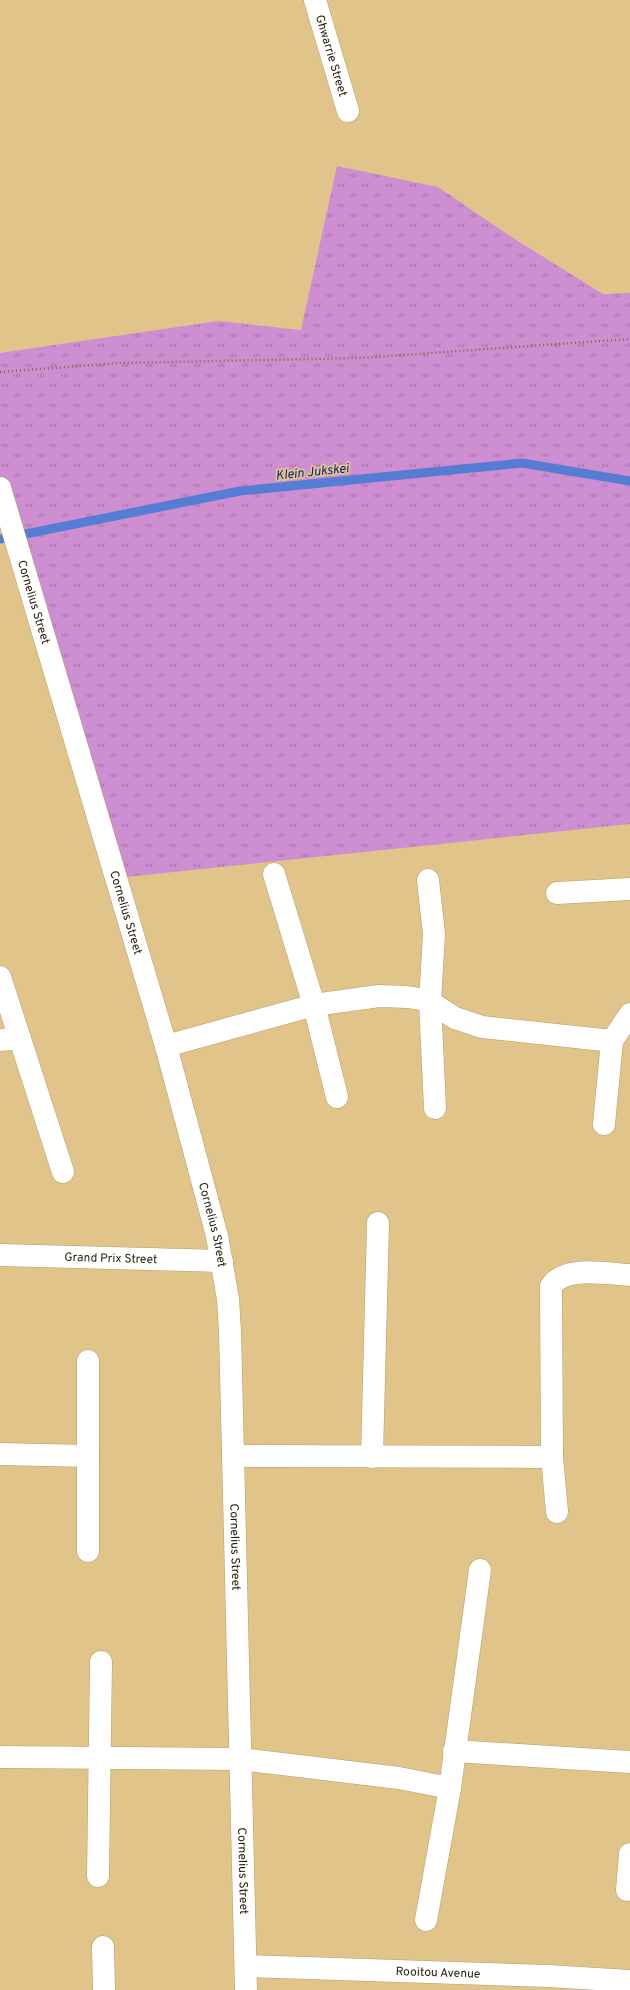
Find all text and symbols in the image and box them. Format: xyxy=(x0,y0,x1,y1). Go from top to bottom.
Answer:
street label: Ghwarrie Street xyxy=(311,13,350,99)
water label: Klein Jukskei xyxy=(275,461,350,485)
street label: Cornelius Street xyxy=(13,558,53,646)
street label: Cornelius Street xyxy=(105,869,145,957)
street label: Cornelius Street xyxy=(194,1181,229,1269)
street label: Grand Prix Street xyxy=(64,1250,158,1268)
street label: Cornelius Street xyxy=(225,1503,243,1591)
street label: Cornelius Street xyxy=(233,1827,251,1915)
street label: Rooitou Avenue xyxy=(395,1964,480,1983)

